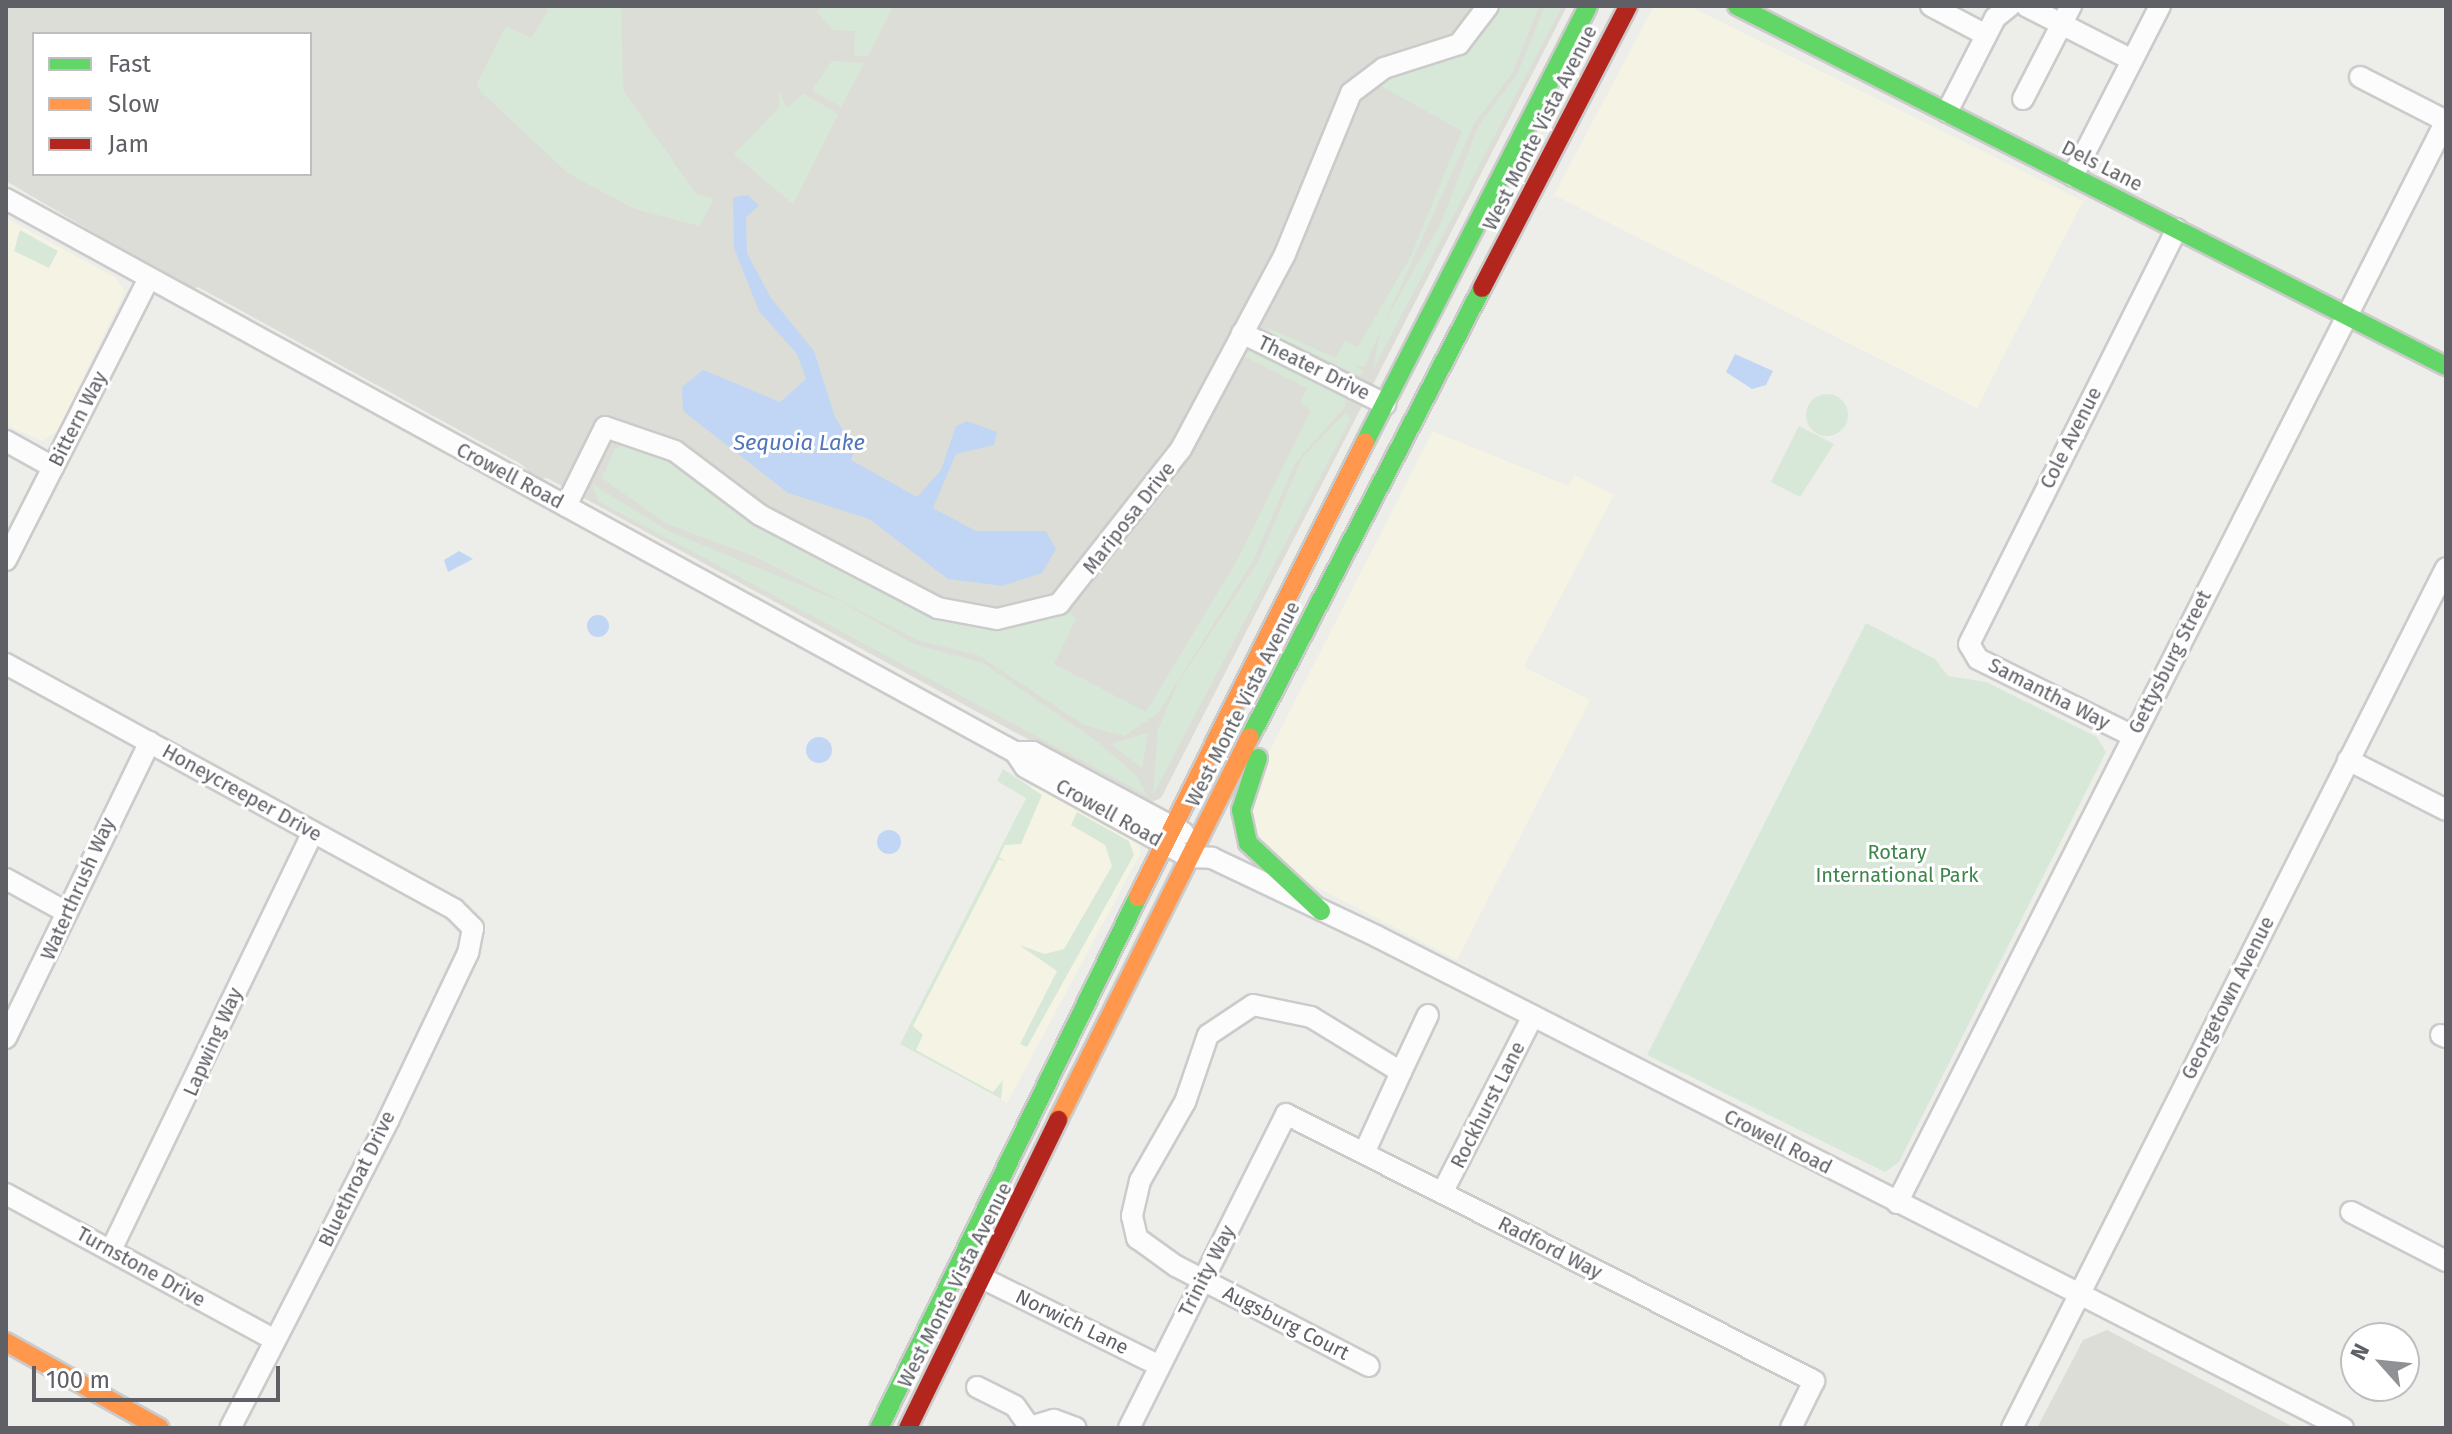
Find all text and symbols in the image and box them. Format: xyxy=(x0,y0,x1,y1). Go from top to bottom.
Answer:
street label: West Monte Vista Avenue xyxy=(1478,21,1602,235)
legend xyxy=(32,32,312,176)
text: Fast xyxy=(108,50,151,78)
text: Slow xyxy=(108,90,159,118)
text: Jam xyxy=(108,130,149,158)
street label: Dels Lane xyxy=(2058,135,2146,197)
street label: Theater Drive xyxy=(1254,331,1374,405)
street label: Bittern Way xyxy=(44,367,112,471)
street label: Cole Avenue xyxy=(2035,383,2107,493)
water label: Sequoia Lake xyxy=(733,430,865,456)
street label: Crowell Road xyxy=(452,438,568,514)
street label: Mariposa Drive xyxy=(1078,457,1180,579)
street label: Gettysburg Street xyxy=(2123,586,2217,738)
street label: West Monte Vista Avenue xyxy=(1181,597,1305,811)
street label: Samantha Way xyxy=(1984,653,2114,735)
street label: Honeycreeper Drive xyxy=(158,739,326,847)
street label: Crowell Road xyxy=(1052,774,1166,852)
street label: Waterthrush Way xyxy=(36,814,120,964)
park label: Rotary International Park xyxy=(1815,841,1979,888)
street label: Georgetown Avenue xyxy=(2176,912,2280,1084)
street label: Lapwing Way xyxy=(178,984,248,1100)
street label: Rockhurst Lane xyxy=(1446,1038,1530,1172)
street label: Crowell Road xyxy=(1720,1105,1836,1179)
street label: Bluethroat Drive xyxy=(314,1107,400,1251)
street label: West Monte Vista Avenue xyxy=(893,1178,1017,1392)
street label: Radford Way xyxy=(1494,1212,1606,1284)
street label: Trinity Way xyxy=(1174,1221,1240,1321)
street label: Turnstone Drive xyxy=(72,1222,210,1312)
street label: Augsburg Court xyxy=(1219,1281,1353,1365)
street label: Norwich Lane xyxy=(1012,1284,1132,1360)
north arrow xyxy=(2340,1322,2420,1402)
text: N xyxy=(2345,1339,2375,1364)
scale bar xyxy=(36,1350,284,1400)
text: 100 m xyxy=(46,1366,110,1394)

